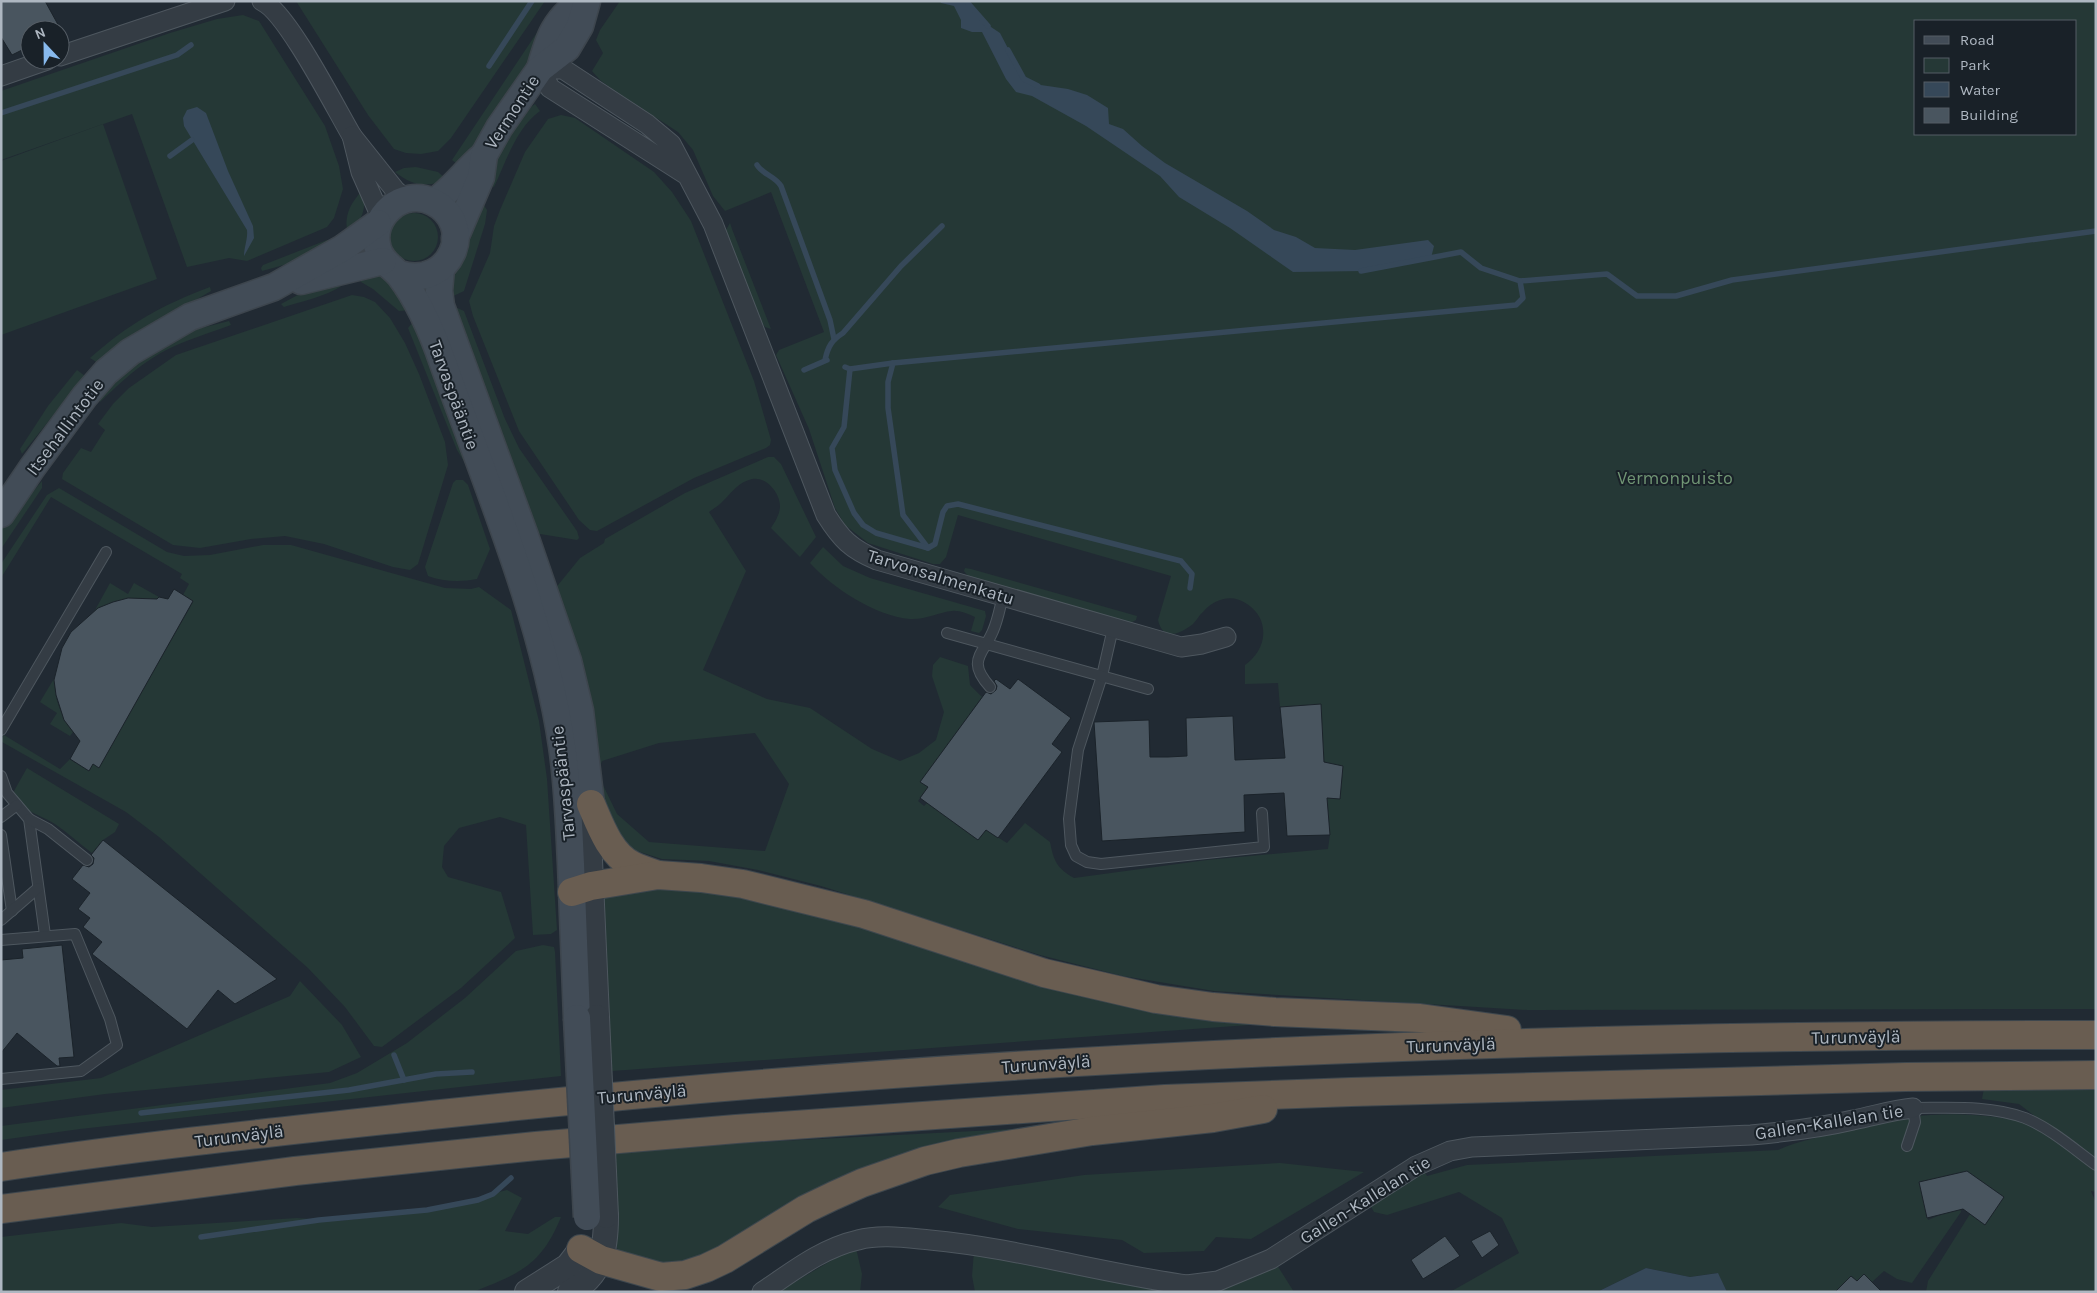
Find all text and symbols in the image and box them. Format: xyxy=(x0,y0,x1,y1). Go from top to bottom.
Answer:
north arrow xyxy=(20,20,70,70)
legend xyxy=(1914,20,2077,135)
text: N xyxy=(32,24,48,43)
text: Road xyxy=(1960,31,1995,49)
text: Park xyxy=(1960,56,1990,74)
street label: Vermontie xyxy=(480,71,544,153)
text: Water xyxy=(1960,81,2001,99)
text: Building xyxy=(1960,106,2018,124)
street label: Tarvaspääntie xyxy=(424,337,484,453)
street label: Itsehallintotie xyxy=(21,374,109,480)
park label: Vermonpuisto xyxy=(1617,467,1733,489)
street label: Tarvonsalmenkatu xyxy=(865,544,1017,610)
street label: Tarvaspääntie xyxy=(546,725,580,841)
street label: Turunväylä xyxy=(1811,1025,1901,1049)
street label: Turunväylä xyxy=(1406,1032,1496,1058)
street label: Turunväylä xyxy=(1001,1050,1091,1078)
street label: Turunväylä xyxy=(597,1079,687,1109)
street label: Gallen-Kallelan tie xyxy=(1753,1099,1905,1145)
street label: Turunväylä xyxy=(193,1120,285,1152)
street label: Gallen-Kallelan tie xyxy=(1296,1151,1434,1249)

